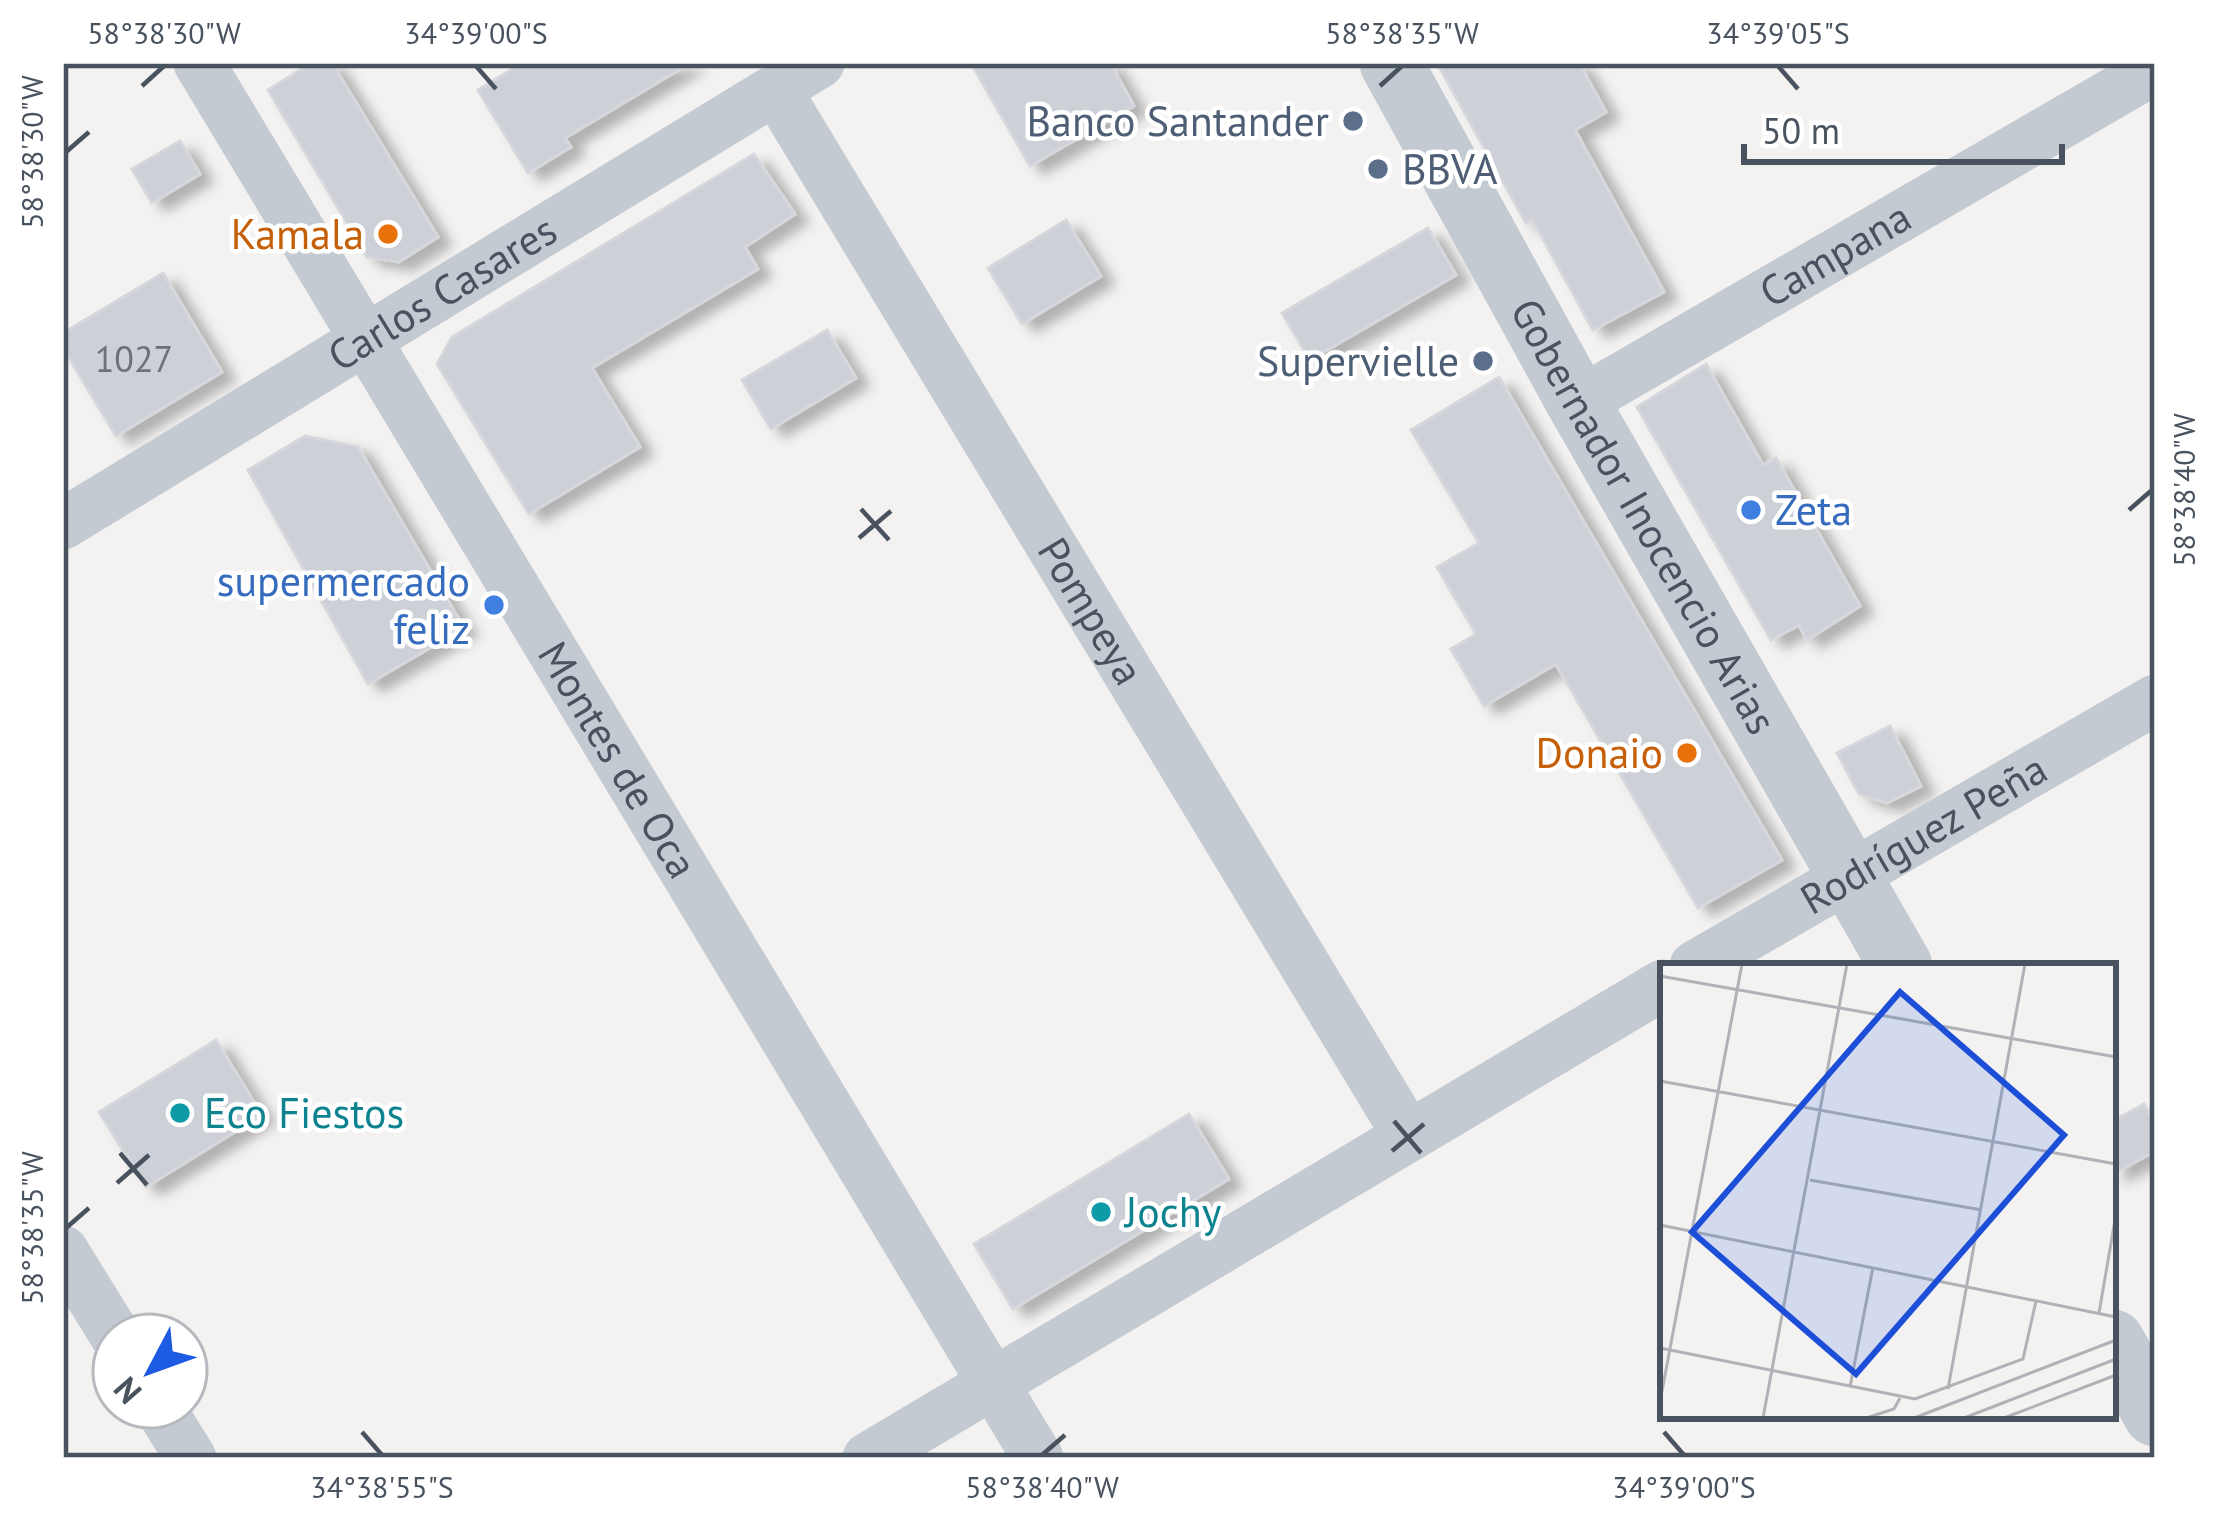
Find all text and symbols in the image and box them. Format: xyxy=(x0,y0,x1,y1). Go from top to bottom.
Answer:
text: 58°38'30"W xyxy=(87,13,241,52)
text: 34°39'00"S xyxy=(404,13,548,52)
text: 58°38'35"W xyxy=(1325,13,1479,52)
text: 34°39'05"S xyxy=(1706,13,1850,52)
text: 58°38'30"W xyxy=(12,75,51,229)
scale bar xyxy=(1744,90,2062,164)
place label: Banco Santander xyxy=(1027,93,1329,148)
text: 50 m xyxy=(1762,107,1840,154)
marker: Banco Santander xyxy=(1340,108,1366,134)
place label: BBVA xyxy=(1402,141,1498,196)
marker: BBVA xyxy=(1365,156,1391,182)
street label: Campana xyxy=(1749,188,1920,319)
street label: Carlos Casares xyxy=(317,202,566,383)
place label: Kamala xyxy=(231,206,364,261)
marker: Kamala xyxy=(375,221,401,247)
street label: Gobernador Inocencio Arias xyxy=(1499,289,1790,744)
place label: Supervielle xyxy=(1257,333,1459,388)
house number: 1027 xyxy=(95,335,173,382)
marker: Supervielle xyxy=(1470,348,1496,374)
text: 58°38'40"W xyxy=(2164,413,2203,567)
place label: Zeta xyxy=(1775,482,1852,537)
marker: Zeta xyxy=(1738,497,1764,523)
street label: Pompeya xyxy=(1026,527,1157,695)
place label: supermercado feliz xyxy=(217,553,470,656)
marker: supermercado feliz xyxy=(481,592,507,618)
street label: Montes de Oca xyxy=(526,631,711,888)
place label: Donaio xyxy=(1535,725,1663,780)
marker: Donaio xyxy=(1674,740,1700,766)
street label: Rodríguez Peña xyxy=(1790,741,2056,926)
inset map xyxy=(1660,963,2116,1419)
place label: Eco Fiestos xyxy=(204,1085,404,1140)
marker: Eco Fiestos xyxy=(167,1100,193,1126)
text: 58°38'35"W xyxy=(12,1151,51,1305)
place label: Jochy xyxy=(1123,1184,1222,1239)
marker: Jochy xyxy=(1088,1199,1114,1225)
north arrow xyxy=(90,1311,210,1431)
text: N xyxy=(104,1369,150,1413)
text: 34°38'55"S xyxy=(310,1467,454,1506)
text: 58°38'40"W xyxy=(965,1467,1119,1506)
text: 34°39'00"S xyxy=(1612,1467,1756,1506)

